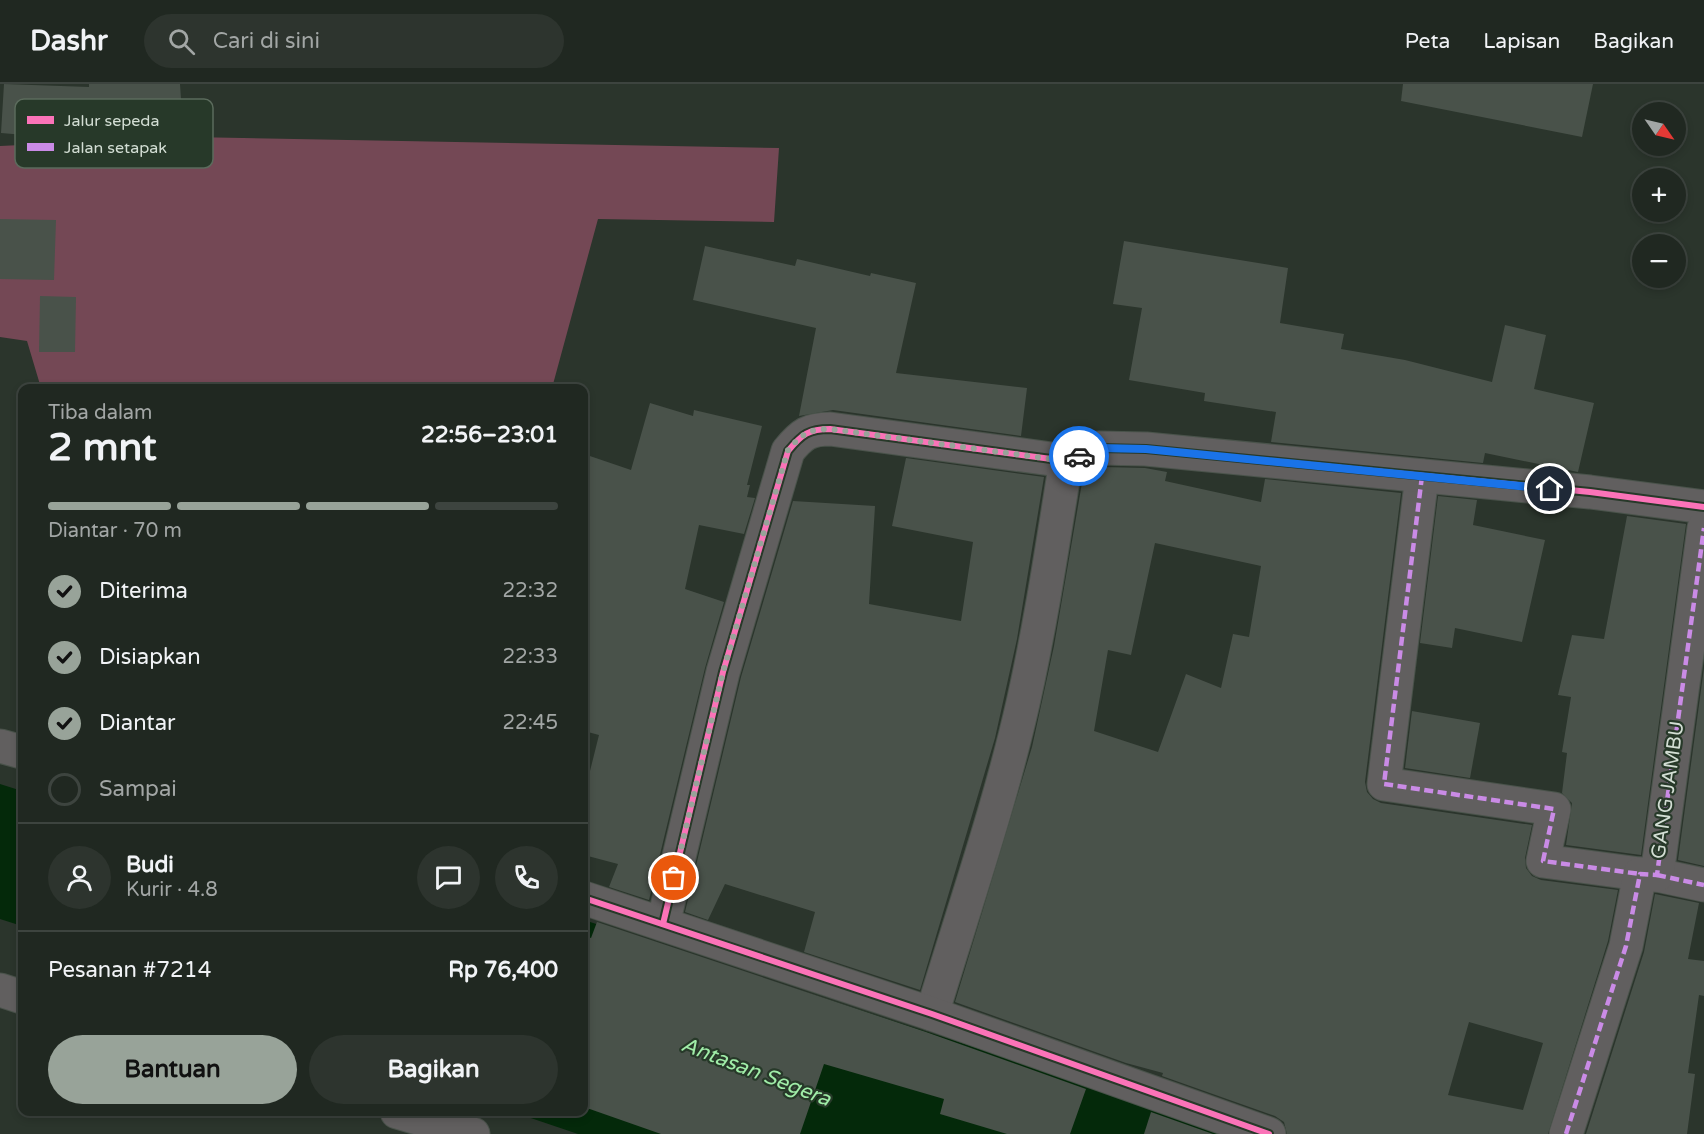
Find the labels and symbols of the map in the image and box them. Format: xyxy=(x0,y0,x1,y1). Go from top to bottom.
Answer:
legend xyxy=(15,99,213,168)
north arrow xyxy=(1632,102,1686,156)
text: Jalur sepeda xyxy=(64,111,159,131)
text: Jalan setapak xyxy=(64,138,167,158)
courier xyxy=(1049,426,1109,486)
pin xyxy=(1524,463,1575,514)
street label: GANG JAMBU xyxy=(1646,719,1690,861)
pin xyxy=(648,852,699,903)
water label: Antasan Segera xyxy=(678,1032,835,1112)

